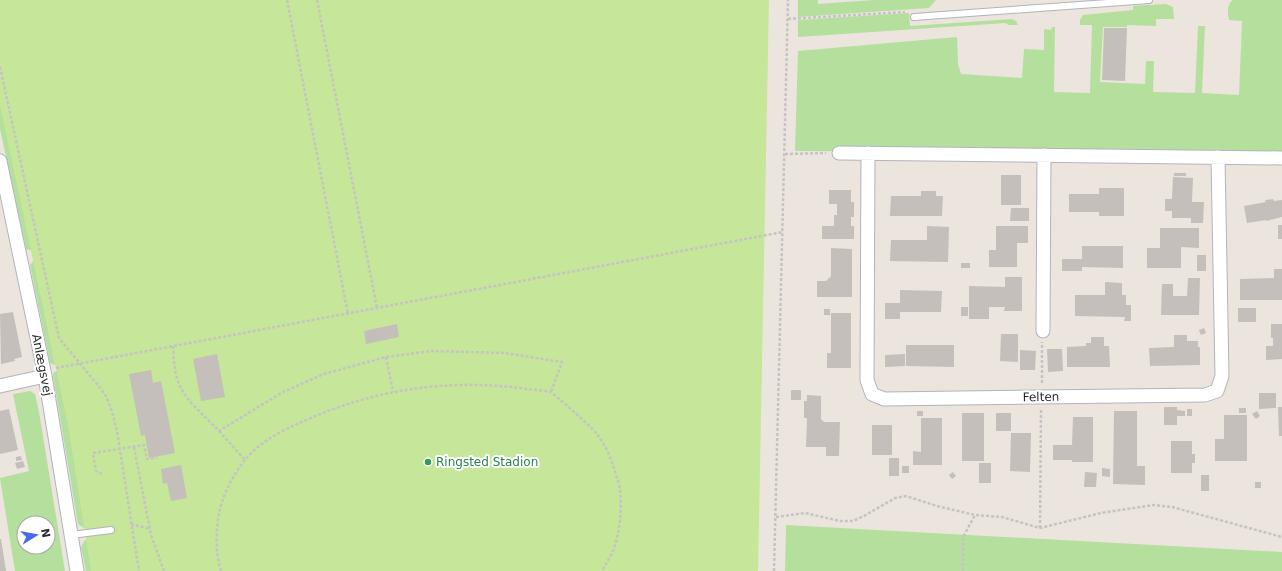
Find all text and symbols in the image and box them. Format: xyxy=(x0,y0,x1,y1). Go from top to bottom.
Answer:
street label: Anlægsvej xyxy=(29,333,55,397)
street label: Felten xyxy=(1023,390,1059,404)
place label: Ringsted Stadion xyxy=(436,455,538,469)
marker: Ringsted Stadion xyxy=(423,457,433,467)
north arrow xyxy=(16,515,56,555)
text: N xyxy=(38,527,53,539)

